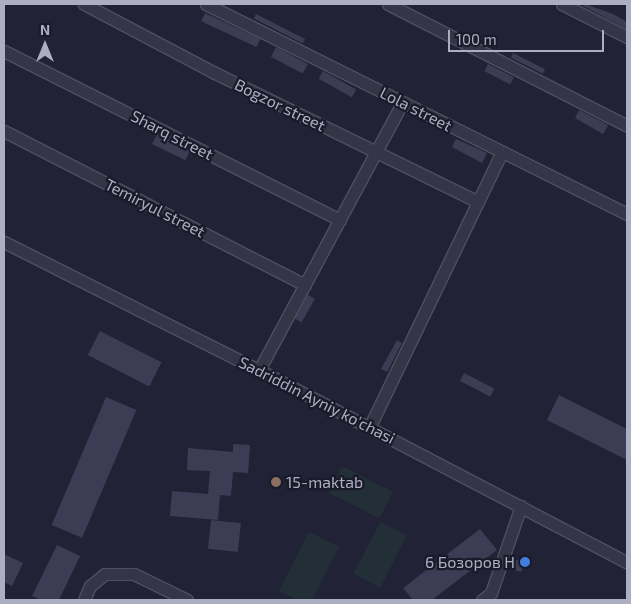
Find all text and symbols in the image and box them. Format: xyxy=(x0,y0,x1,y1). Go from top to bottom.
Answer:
north arrow xyxy=(20,20,70,70)
scale bar xyxy=(451,20,607,52)
text: N xyxy=(40,21,50,38)
text: 100 m xyxy=(456,30,497,48)
street label: Bogzor street xyxy=(231,75,329,135)
street label: Lola street xyxy=(377,83,455,135)
street label: Sharq street xyxy=(128,106,216,164)
street label: Temiryul street xyxy=(102,174,208,242)
street label: Sadriddin Ayniy ko'chasi xyxy=(235,352,399,448)
place label: 15-maktab xyxy=(286,472,363,492)
marker: 15-maktab xyxy=(270,476,282,488)
place label: 6 Бозоров Н xyxy=(425,552,515,572)
marker: 6 Бозоров Н xyxy=(519,556,531,568)

